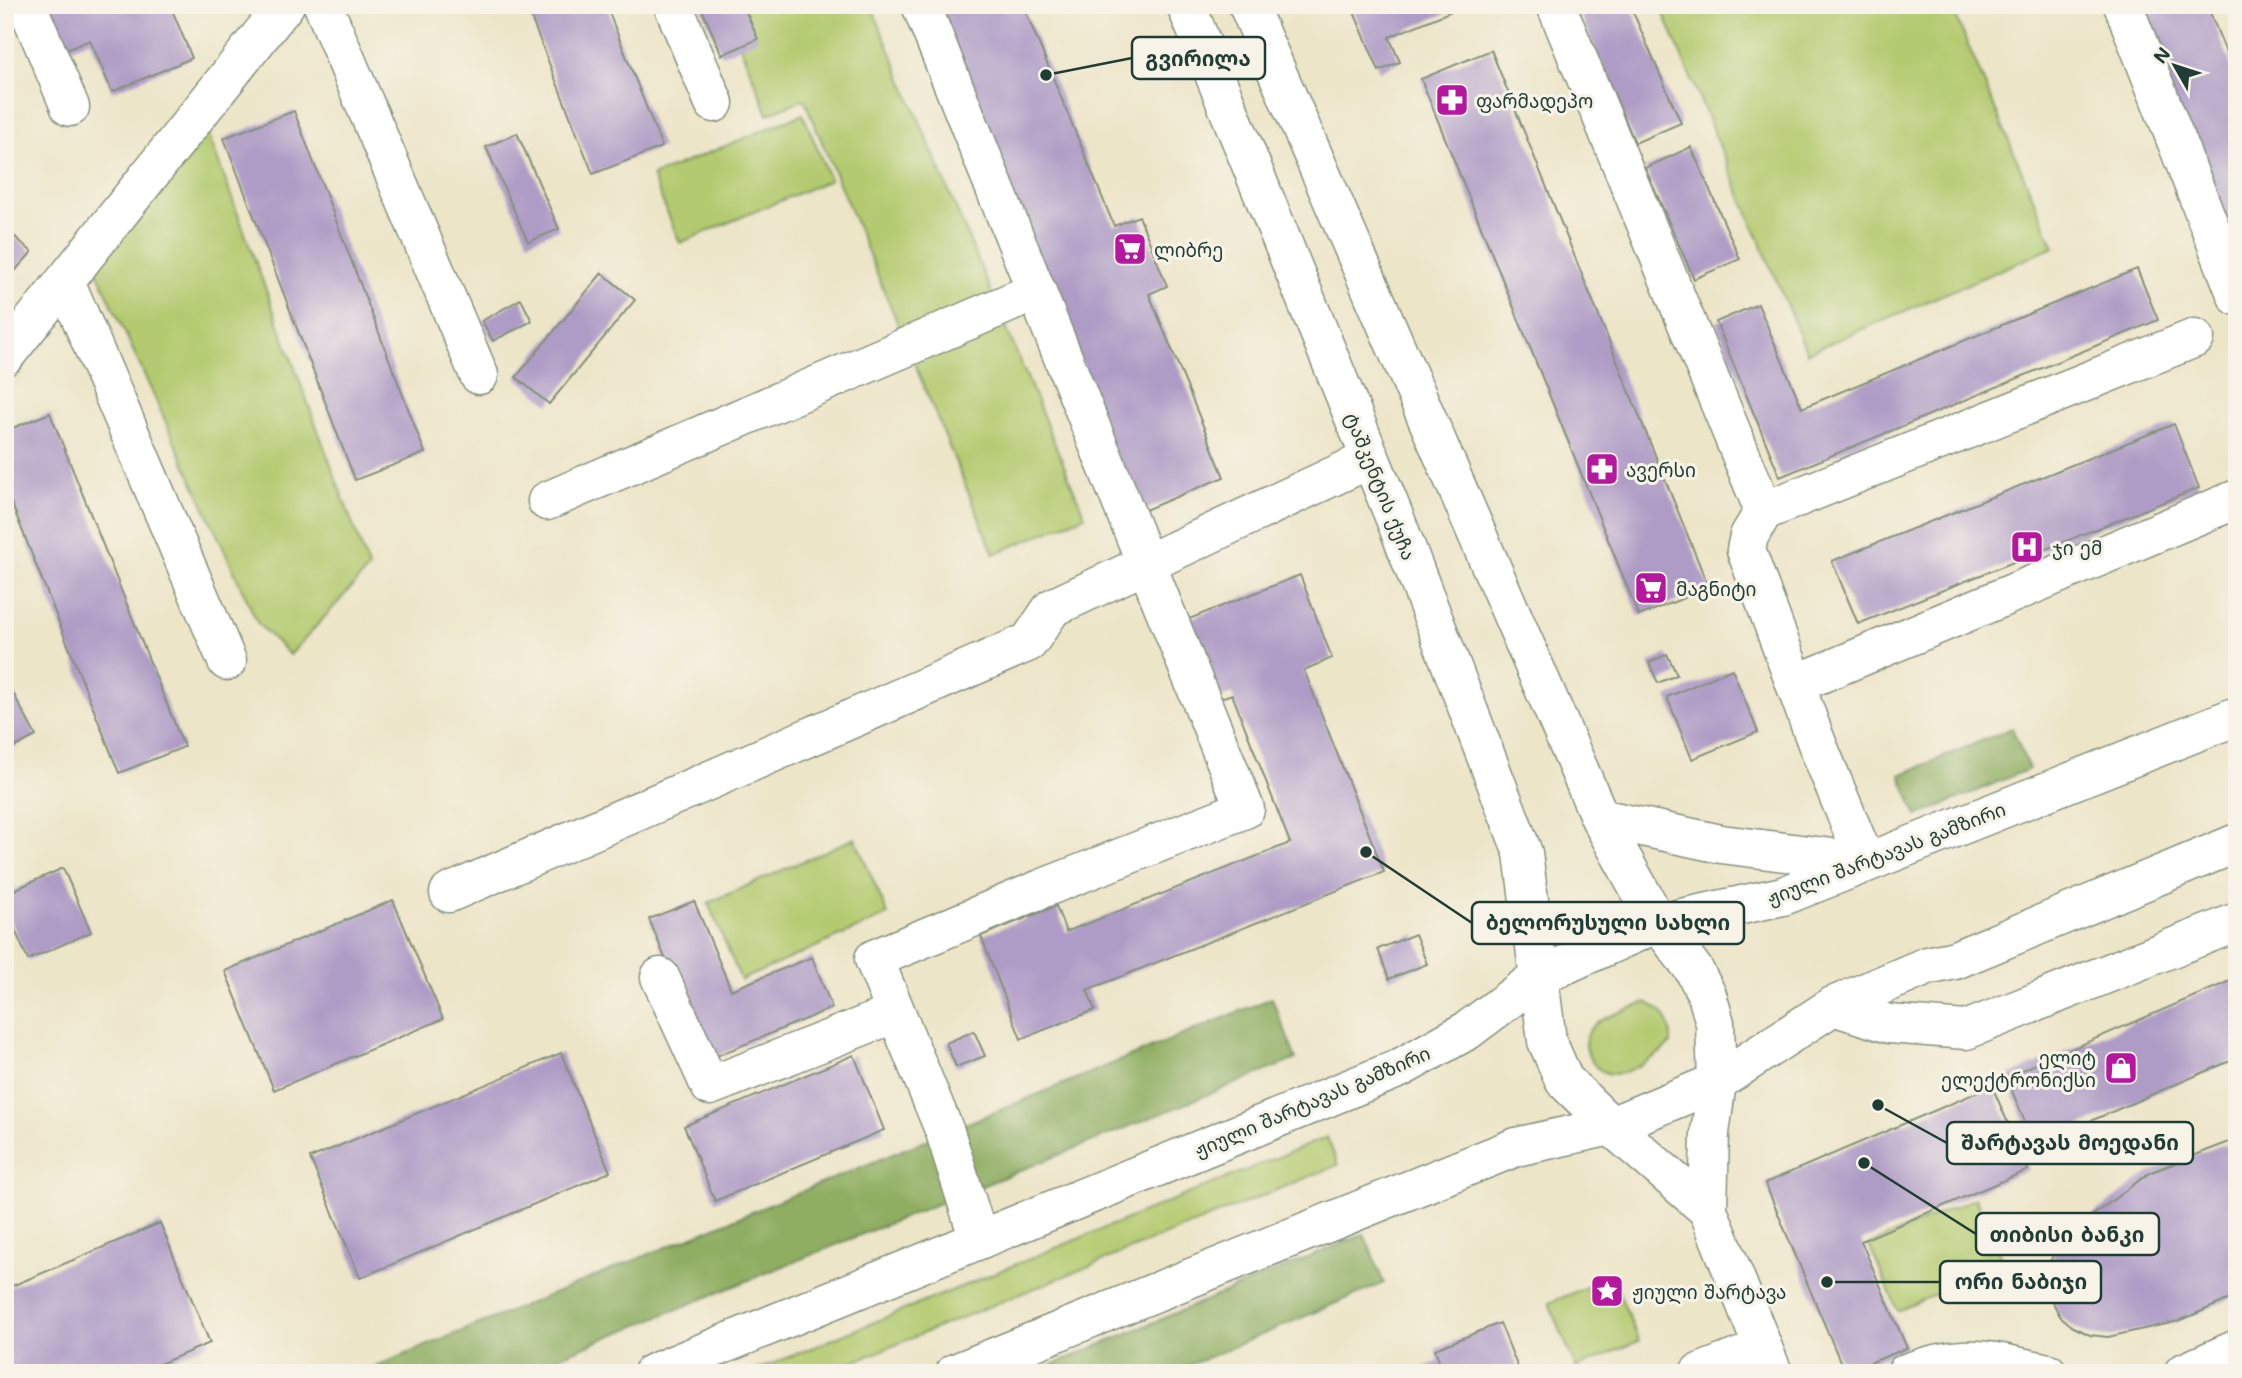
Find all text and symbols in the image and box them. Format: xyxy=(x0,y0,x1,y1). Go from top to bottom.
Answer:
north arrow xyxy=(2140,32,2210,102)
callout: გვირილა xyxy=(1132,37,1265,79)
text: N xyxy=(2147,42,2176,68)
text: გვირილა xyxy=(1145,44,1251,72)
pharmacy icon: ფარმადეპო xyxy=(1433,81,1471,119)
place label: ფარმადეპო xyxy=(1476,88,1593,114)
supermarket icon: ლიბრე xyxy=(1111,230,1149,268)
place label: ლიბრე xyxy=(1154,237,1223,263)
street label: ტაშკენტის ქუჩა xyxy=(1340,408,1422,564)
pharmacy icon: ავერსი xyxy=(1583,450,1621,488)
place label: ავერსი xyxy=(1626,457,1696,482)
hospital icon: ჯი ემ xyxy=(2008,528,2046,566)
place label: ჯი ემ xyxy=(2052,535,2102,560)
supermarket icon: მაგნიტი xyxy=(1632,569,1670,607)
place label: მაგნიტი xyxy=(1676,576,1756,601)
street label: ჟიული შარტავას გამზირი xyxy=(1763,796,2009,911)
callout: ბელორუსული სახლი xyxy=(1472,902,1744,944)
text: ბელორუსული სახლი xyxy=(1486,908,1730,936)
street label: ჟიული შარტავას გამზირი xyxy=(1190,1040,1434,1163)
place label: ელიტ ელექტრონიქსი xyxy=(1941,1045,2096,1093)
shop icon: ელიტ ელექტრონიქსი xyxy=(2102,1049,2140,1087)
callout: შარტავას მოედანი xyxy=(1947,1122,2193,1164)
text: შარტავას მოედანი xyxy=(1961,1128,2179,1156)
callout: თიბისი ბანკი xyxy=(1976,1213,2159,1255)
text: თიბისი ბანკი xyxy=(1990,1220,2144,1247)
callout: ორი ნაბიჯი xyxy=(1940,1261,2101,1303)
text: ორი ნაბიჯი xyxy=(1955,1267,2087,1294)
place icon: ჟიული შარტავა xyxy=(1588,1272,1626,1310)
place label: ჟიული შარტავა xyxy=(1632,1279,1787,1305)

